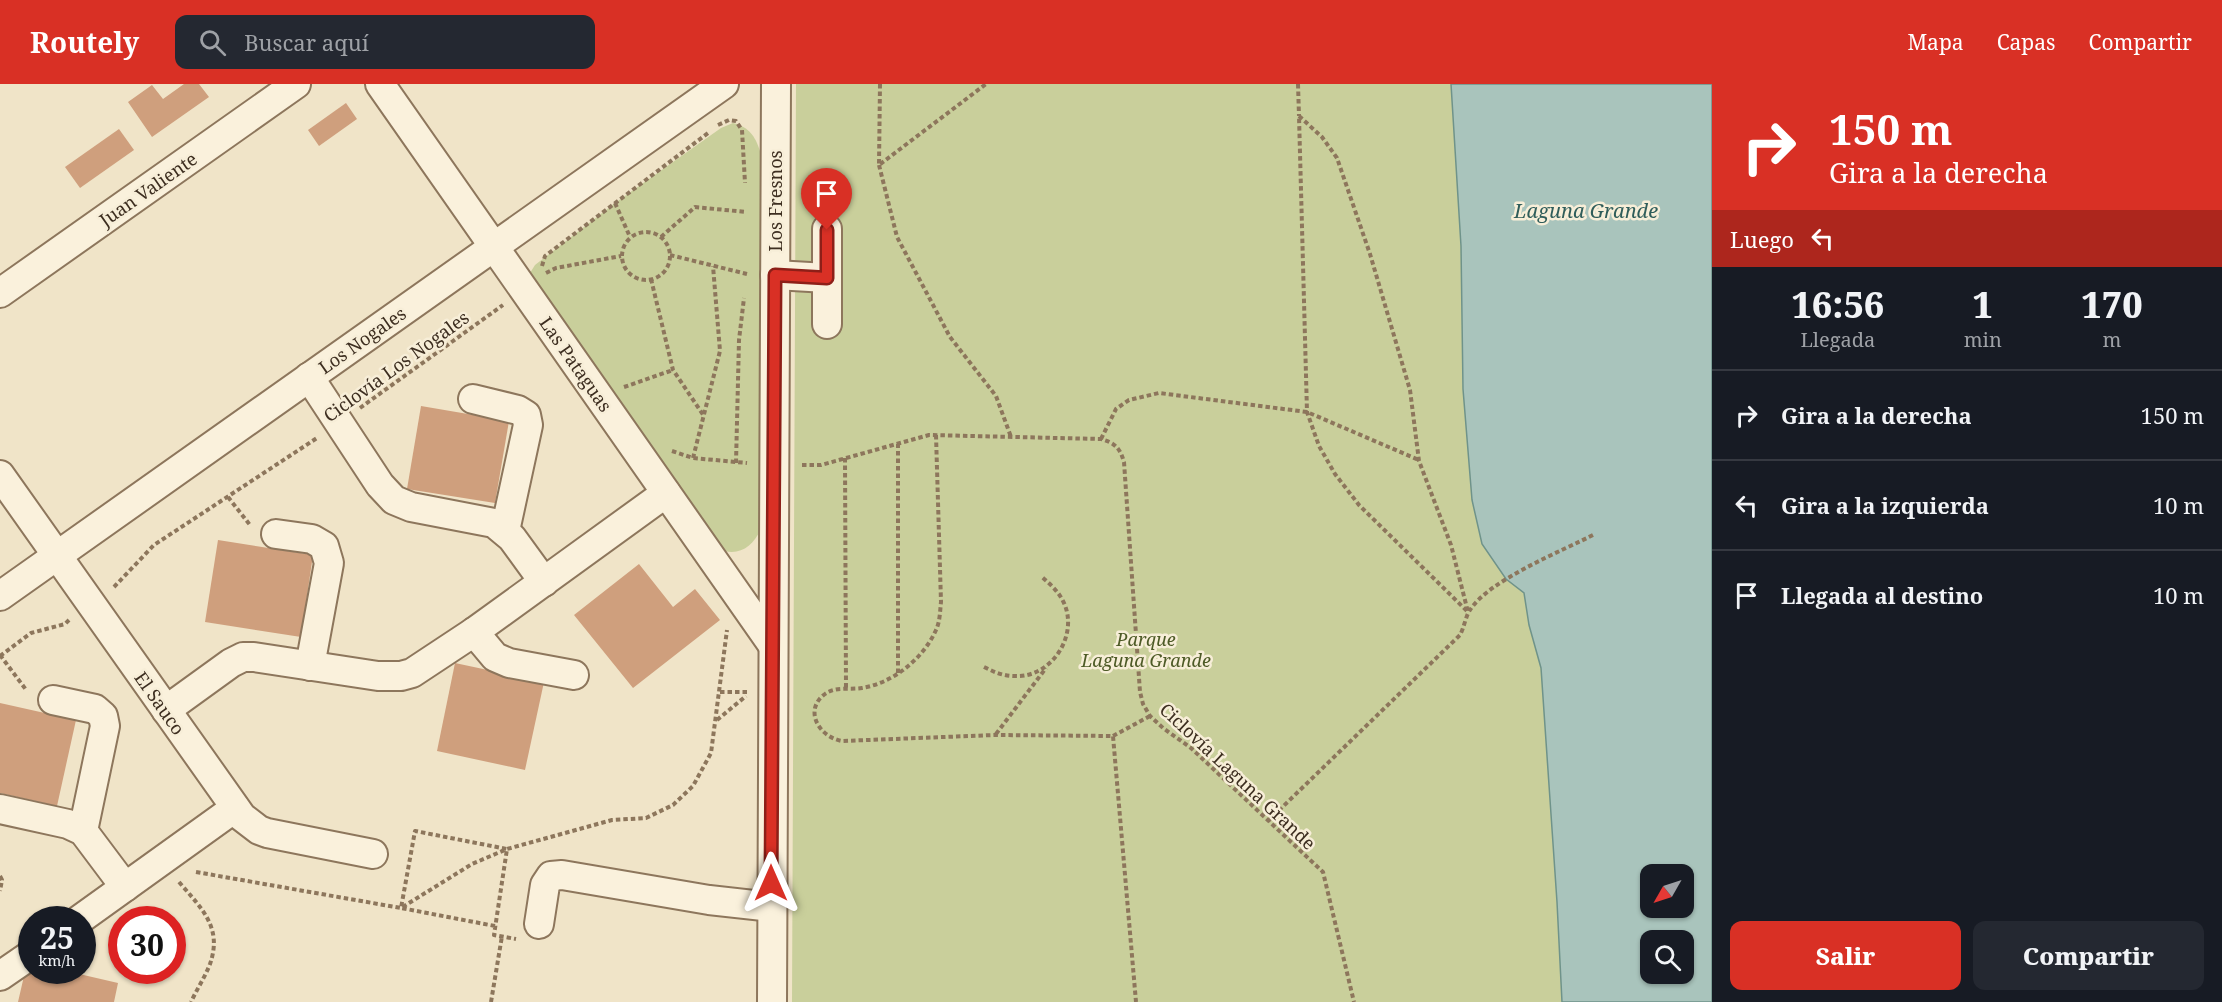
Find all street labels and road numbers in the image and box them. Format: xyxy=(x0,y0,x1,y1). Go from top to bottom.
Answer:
street label: Juan Valiente xyxy=(94,146,202,232)
street label: Los Fresnos xyxy=(763,150,787,252)
street label: Los Nogales xyxy=(313,301,411,379)
street label: Ciclovía Los Nogales xyxy=(318,305,474,427)
street label: Las Pataguas xyxy=(534,312,618,416)
street label: El Sauco xyxy=(129,667,191,739)
street label: Ciclovía Laguna Grande xyxy=(1155,697,1321,855)

